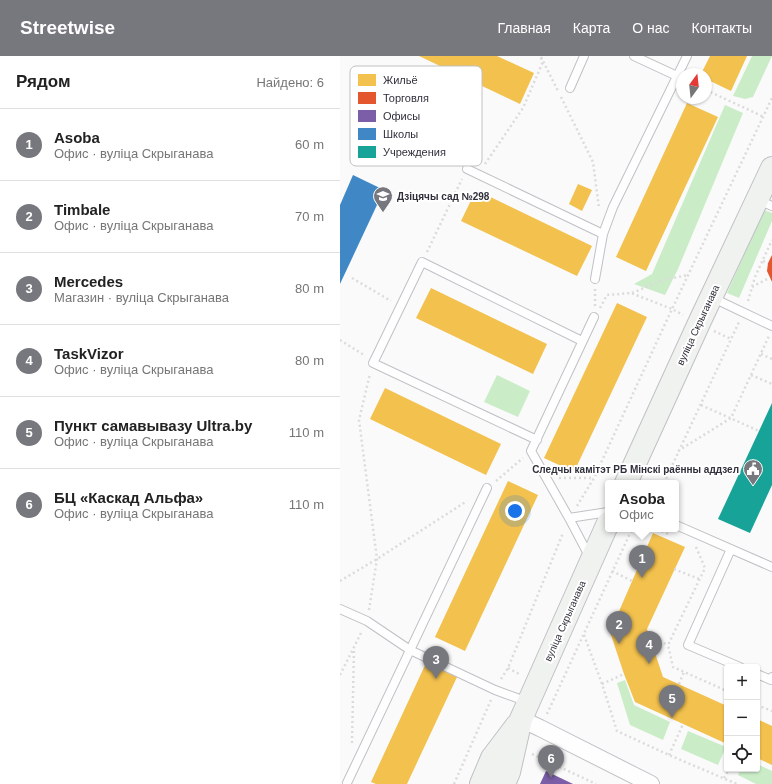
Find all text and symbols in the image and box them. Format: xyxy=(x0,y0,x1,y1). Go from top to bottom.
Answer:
text: Streetwise xyxy=(20,17,115,38)
text: Главная xyxy=(497,20,551,36)
text: Карта xyxy=(573,20,610,36)
text: О нас xyxy=(632,20,670,36)
text: Контакты xyxy=(692,20,752,36)
legend xyxy=(350,66,482,166)
north arrow xyxy=(676,68,712,104)
text: Рядом xyxy=(16,72,71,91)
text: Жильё xyxy=(383,74,418,86)
text: Найдено: 6 xyxy=(256,75,324,90)
text: Торговля xyxy=(383,92,429,104)
text: Офисы xyxy=(383,110,420,122)
text: Школы xyxy=(383,128,418,140)
text: Asoba xyxy=(54,129,100,146)
text: 1 xyxy=(25,137,33,152)
text: 60 m xyxy=(295,137,324,152)
text: Офис · вуліца Скрыганава xyxy=(54,146,213,161)
text: Учреждения xyxy=(383,146,446,158)
school or university icon: Дзіцячы сад №298 xyxy=(372,185,394,213)
place label: Дзіцячы сад №298 xyxy=(397,191,490,202)
text: Timbale xyxy=(54,201,110,218)
text: 2 xyxy=(25,209,33,224)
text: 70 m xyxy=(295,209,324,224)
text: Офис · вуліца Скрыганава xyxy=(54,218,213,233)
text: Mercedes xyxy=(54,273,123,290)
text: 3 xyxy=(25,281,33,296)
text: 80 m xyxy=(295,281,324,296)
street label: вуліца Скрыганава xyxy=(675,283,722,367)
text: Магазин · вуліца Скрыганава xyxy=(54,290,229,305)
text: TaskVizor xyxy=(54,345,123,362)
text: 4 xyxy=(25,353,33,368)
text: 80 m xyxy=(295,353,324,368)
text: Офис · вуліца Скрыганава xyxy=(54,362,213,377)
text: Пункт самавывазу Ultra.by xyxy=(54,417,252,434)
text: 5 xyxy=(25,425,33,440)
text: 110 m xyxy=(289,425,324,440)
text: Офис · вуліца Скрыганава xyxy=(54,434,213,449)
public building icon: Следчы камітэт РБ Мінскі раённы аддзел xyxy=(742,458,764,486)
place label: Следчы камітэт РБ Мінскі раённы аддзел xyxy=(532,464,739,475)
popup xyxy=(605,480,679,532)
text: БЦ «Каскад Альфа» xyxy=(54,489,203,506)
text: Asoba xyxy=(619,490,665,507)
text: 6 xyxy=(25,497,33,512)
text: 110 m xyxy=(289,497,324,512)
your location xyxy=(505,501,525,521)
text: Офис · вуліца Скрыганава xyxy=(54,506,213,521)
text: Офис xyxy=(619,507,654,522)
pin: 1 xyxy=(629,545,655,578)
street label: вуліца Скрыганава xyxy=(542,579,588,663)
pin: 2 xyxy=(606,611,632,644)
pin: 4 xyxy=(636,631,662,664)
pin: 3 xyxy=(423,646,449,679)
map controls xyxy=(724,664,760,772)
button: + xyxy=(724,664,760,700)
pin: 5 xyxy=(659,685,685,718)
button: − xyxy=(724,700,760,736)
button: locate xyxy=(724,736,760,772)
pin: 6 xyxy=(538,745,564,778)

